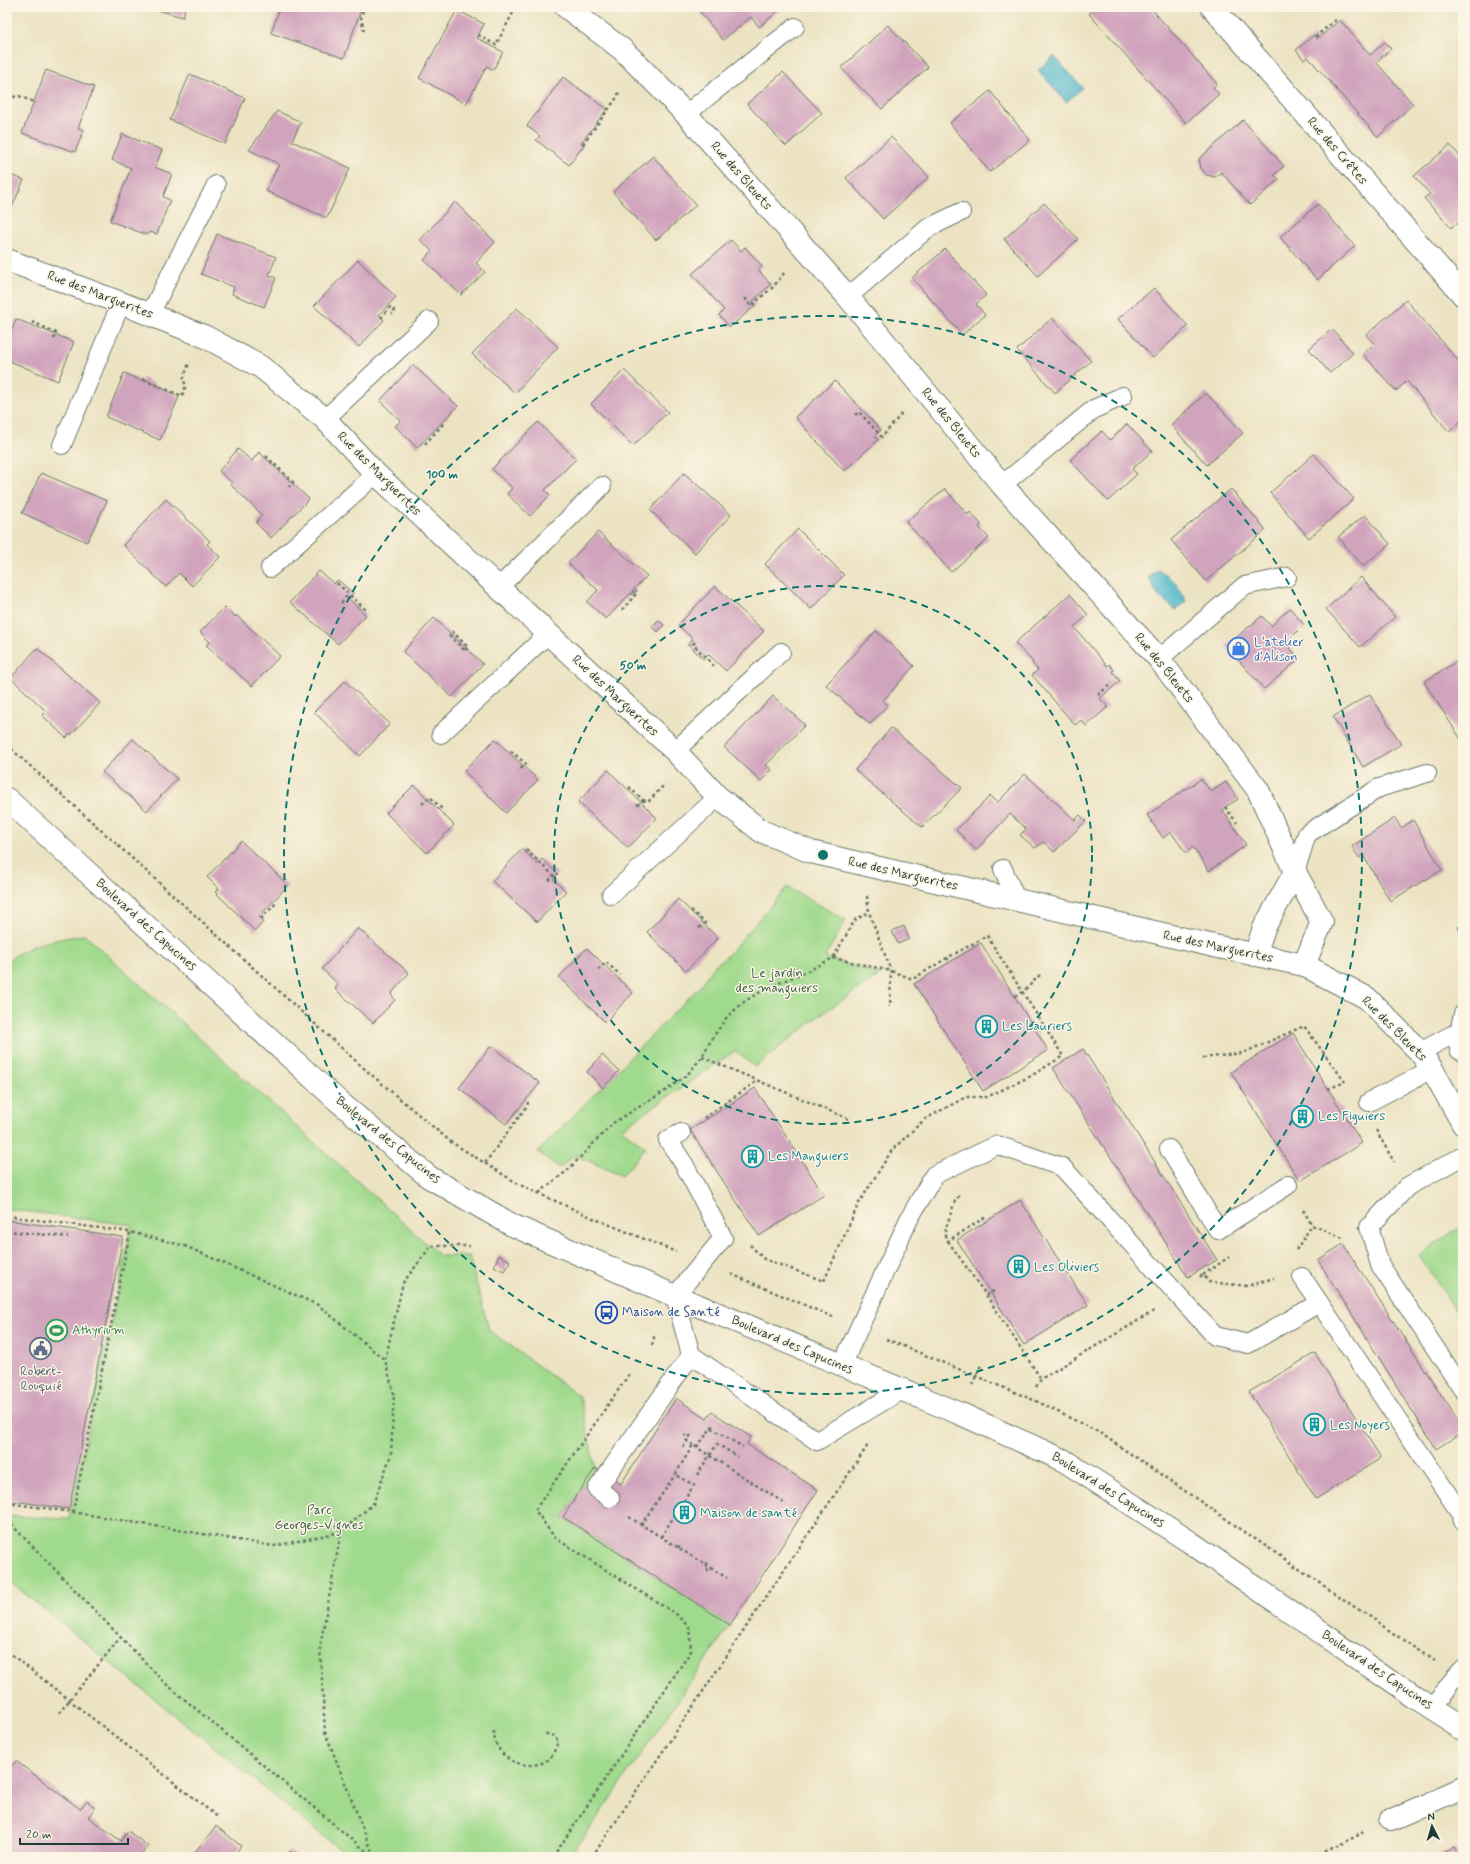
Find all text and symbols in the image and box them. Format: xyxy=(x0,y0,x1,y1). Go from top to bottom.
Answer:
street label: Rue des Crêtes xyxy=(1303,114,1371,188)
street label: Rue des Bleuets xyxy=(706,138,776,214)
street label: Rue des Marguerites xyxy=(44,267,156,325)
street label: Rue des Bleuets xyxy=(917,384,985,462)
street label: Rue des Marguerites xyxy=(332,428,425,521)
text: 100 m xyxy=(426,467,459,483)
street label: Rue des Bleuets xyxy=(1130,629,1198,707)
place label: L'atelier d'Alison xyxy=(1254,634,1304,666)
shop icon: L'atelier d'Alison xyxy=(1226,636,1252,662)
street label: Rue des Marguerites xyxy=(567,652,662,742)
text: 50 m xyxy=(620,658,647,674)
centre of rings xyxy=(816,848,830,862)
street label: Rue des Marguerites xyxy=(846,853,960,897)
street label: Boulevard des Capucines xyxy=(92,875,200,975)
street label: Rue des Marguerites xyxy=(1161,927,1275,969)
park label: Le jardin des manguiers xyxy=(736,965,818,999)
street label: Rue des Bleuets xyxy=(1358,993,1430,1065)
building icon: Les Lauriers xyxy=(974,1013,1000,1039)
place label: Les Lauriers xyxy=(1002,1018,1072,1035)
street label: Boulevard des Capucines xyxy=(332,1092,444,1188)
building icon: Les Figuiers xyxy=(1289,1103,1315,1129)
place label: Les Figuiers xyxy=(1318,1108,1385,1125)
building icon: Les Manguiers xyxy=(740,1143,766,1169)
place label: Les Manguiers xyxy=(768,1148,849,1167)
building icon: Les Oliviers xyxy=(1006,1254,1032,1280)
place label: Les Oliviers xyxy=(1034,1259,1099,1276)
bus stop icon: Maison de Santé xyxy=(594,1299,620,1325)
place label: Maison de Santé xyxy=(622,1304,720,1321)
street label: Boulevard des Capucines xyxy=(729,1312,855,1378)
sports icon: Athyrium xyxy=(43,1317,69,1343)
place label: Athyrium xyxy=(72,1322,125,1339)
public building icon: Robert- Rouquié xyxy=(28,1336,54,1362)
place label: Robert- Rouquié xyxy=(20,1363,62,1395)
building icon: Les Noyers xyxy=(1302,1412,1328,1438)
place label: Les Noyers xyxy=(1330,1417,1390,1434)
street label: Boulevard des Capucines xyxy=(1048,1448,1168,1532)
building icon: Maison de santé xyxy=(671,1500,697,1526)
park label: Parc Georges-Vignes xyxy=(275,1502,364,1536)
place label: Maison de santé xyxy=(700,1505,797,1522)
street label: Boulevard des Capucines xyxy=(1318,1627,1436,1713)
north arrow xyxy=(1412,1806,1452,1846)
text: N xyxy=(1427,1810,1435,1824)
scale bar xyxy=(20,1820,128,1846)
text: 20 m xyxy=(26,1827,52,1843)

